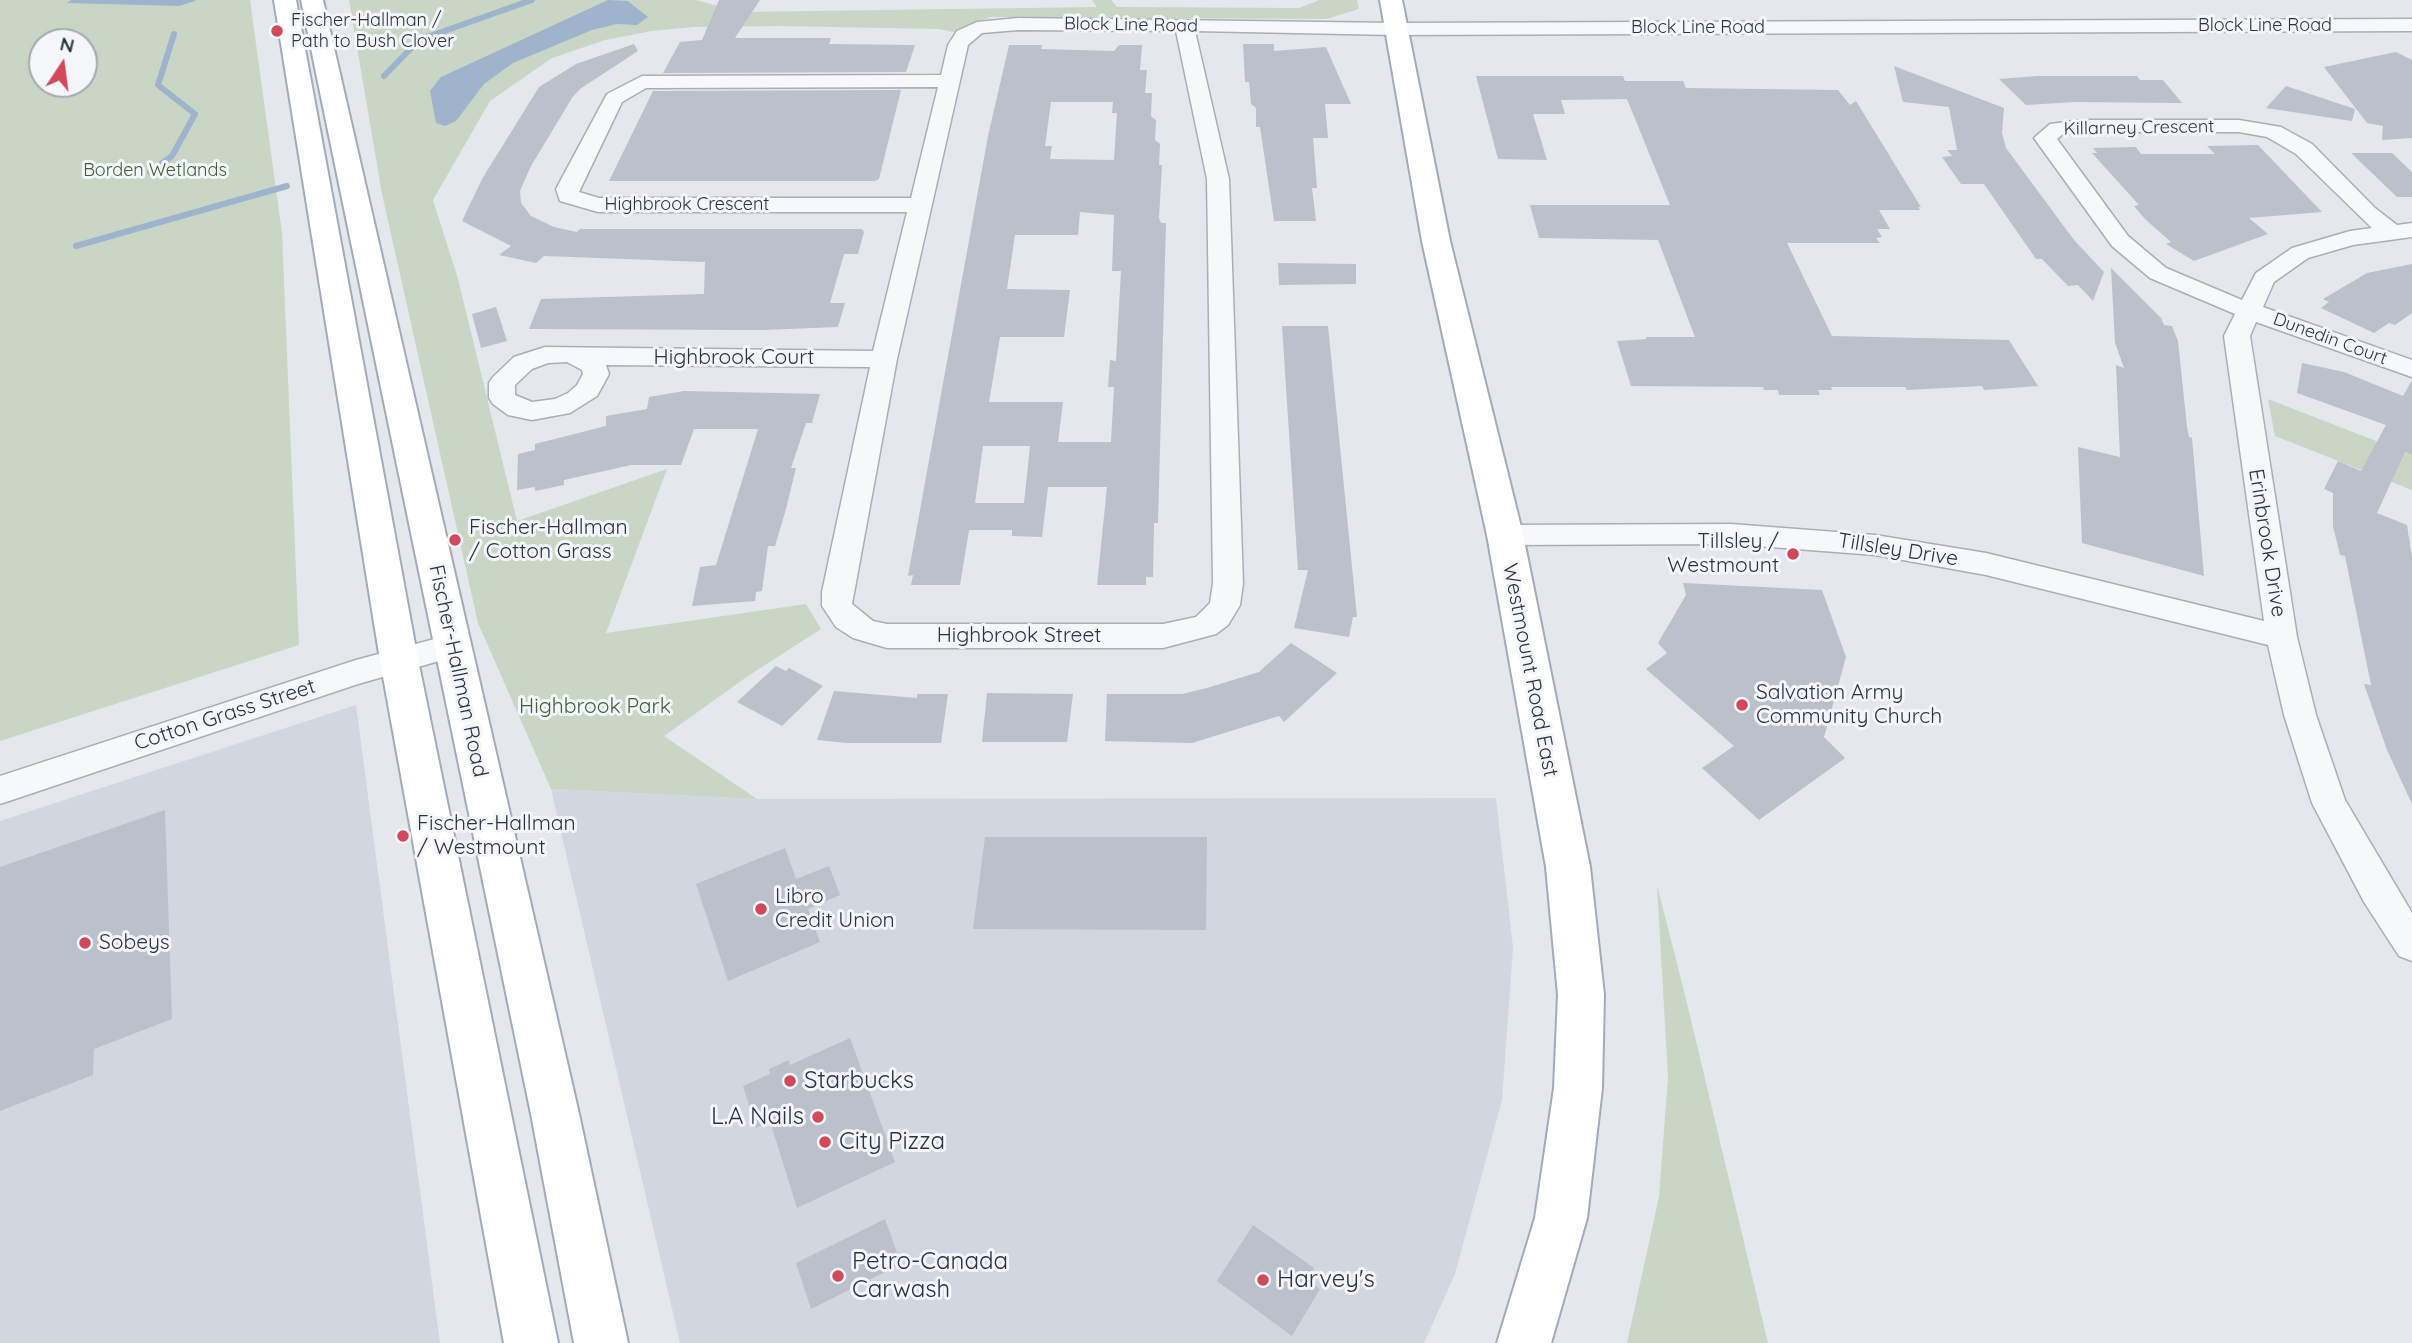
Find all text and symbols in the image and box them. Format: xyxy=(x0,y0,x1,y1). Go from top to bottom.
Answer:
place label: Fischer-Hallman / Path to Bush Clover xyxy=(291,10,454,52)
street label: Block Line Road xyxy=(1064,13,1198,37)
street label: Block Line Road xyxy=(2198,15,2332,37)
street label: Block Line Road xyxy=(1631,17,1765,39)
marker: Fischer-Hallman / Path to Bush Clover xyxy=(269,23,285,39)
north arrow xyxy=(28,28,98,98)
text: N xyxy=(58,31,77,58)
street label: Killarney Crescent xyxy=(2064,116,2214,140)
park label: Borden Wetlands xyxy=(83,160,227,182)
street label: Highbrook Crescent xyxy=(605,194,769,216)
street label: Dunedin Court xyxy=(2270,308,2390,370)
street label: Highbrook Court xyxy=(654,345,814,371)
street label: Erinbrook Drive xyxy=(2243,467,2291,619)
place label: Fischer-Hallman / Cotton Grass xyxy=(469,515,628,565)
street label: Tillsley Drive xyxy=(1836,528,1960,572)
place label: Tillsley / Westmount xyxy=(1667,529,1779,579)
marker: Fischer-Hallman / Cotton Grass xyxy=(447,532,463,548)
marker: Tillsley / Westmount xyxy=(1785,546,1801,562)
street label: Westmount Road East xyxy=(1497,561,1563,779)
street label: Fischer-Hallman Road xyxy=(423,562,493,780)
street label: Highbrook Street xyxy=(937,623,1101,649)
street label: Cotton Grass Street xyxy=(131,674,319,756)
place label: Salvation Army Community Church xyxy=(1756,680,1942,730)
park label: Highbrook Park xyxy=(519,694,671,720)
marker: Salvation Army Community Church xyxy=(1734,697,1750,713)
place label: Fischer-Hallman / Westmount xyxy=(417,811,576,861)
marker: Fischer-Hallman / Westmount xyxy=(395,828,411,844)
place label: Libro Credit Union xyxy=(775,884,895,934)
marker: Libro Credit Union xyxy=(753,901,769,917)
place label: Sobeys xyxy=(99,930,170,956)
marker: Sobeys xyxy=(77,935,93,951)
place label: Starbucks xyxy=(804,1067,914,1095)
marker: Starbucks xyxy=(782,1073,798,1089)
place label: L.A Nails xyxy=(711,1103,804,1131)
marker: L.A Nails xyxy=(810,1109,826,1125)
place label: City Pizza xyxy=(839,1128,945,1156)
marker: City Pizza xyxy=(817,1134,833,1150)
place label: Petro-Canada Carwash xyxy=(852,1248,1008,1304)
place label: Harvey's xyxy=(1277,1266,1375,1294)
marker: Petro-Canada Carwash xyxy=(830,1268,846,1284)
marker: Harvey's xyxy=(1255,1272,1271,1288)

